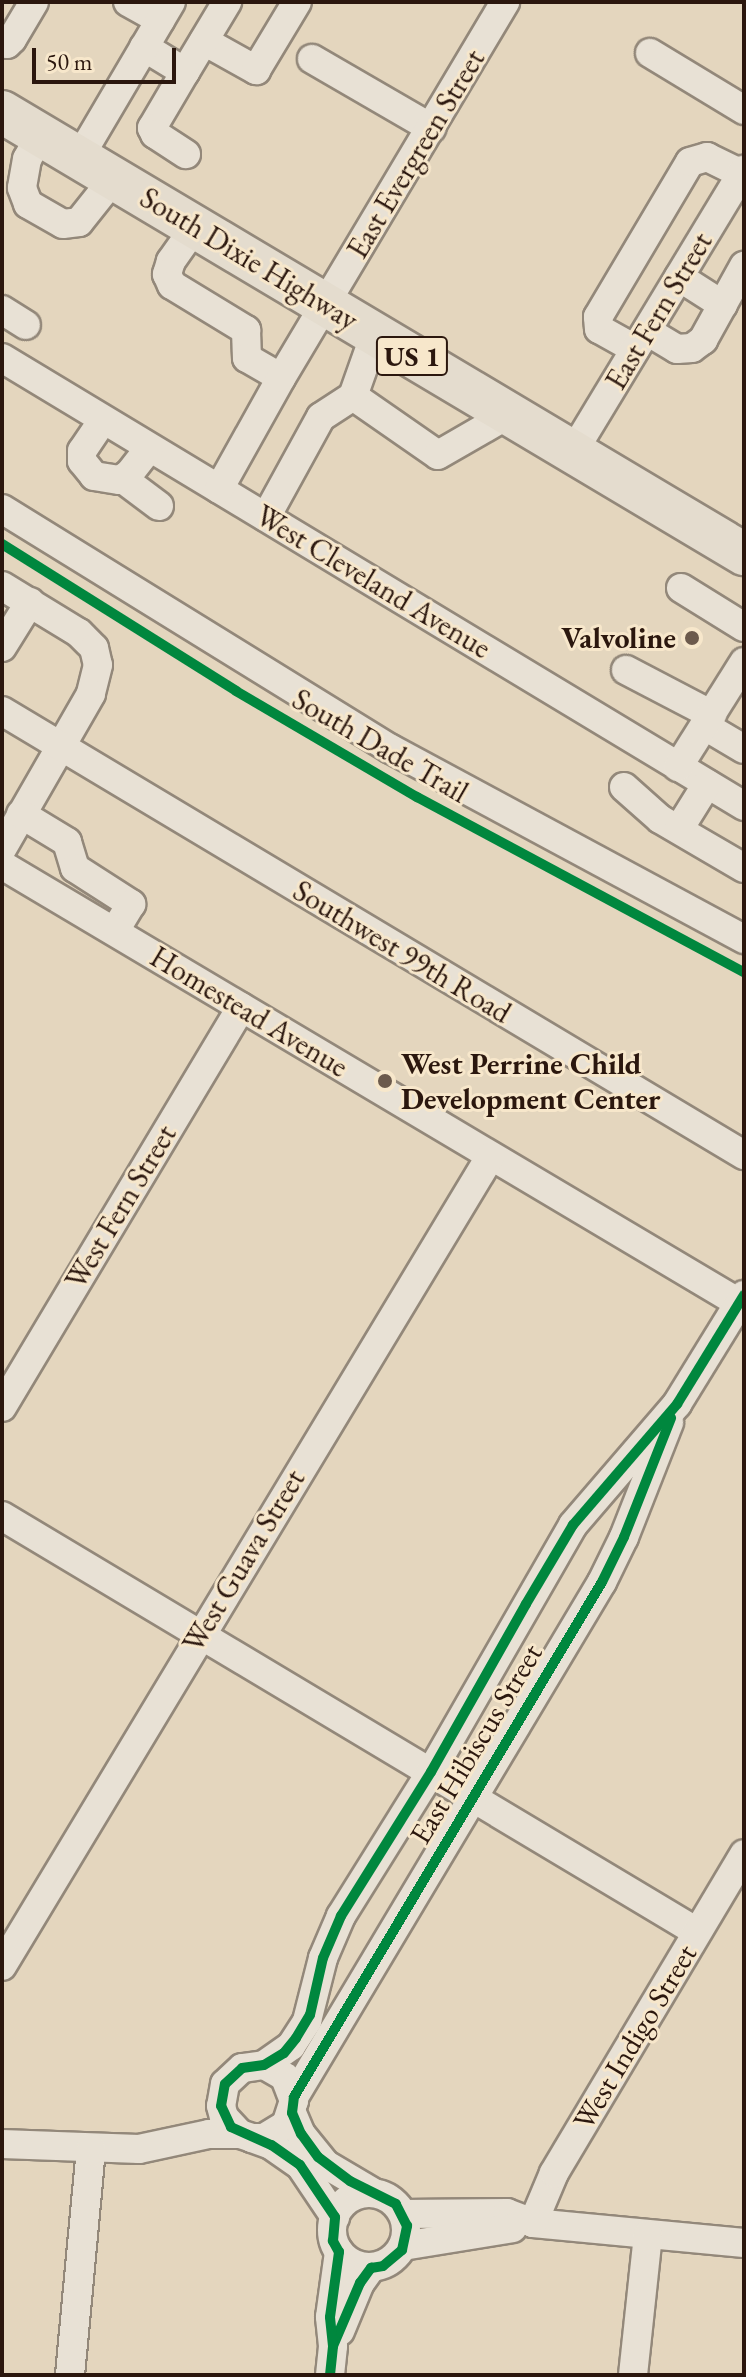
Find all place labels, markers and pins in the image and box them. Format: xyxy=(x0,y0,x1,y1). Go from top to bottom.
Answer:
place label: Valvoline xyxy=(561,620,676,656)
marker: Valvoline xyxy=(683,629,701,647)
place label: West Perrine Child Development Center xyxy=(401,1046,660,1116)
marker: West Perrine Child Development Center xyxy=(376,1072,394,1090)

